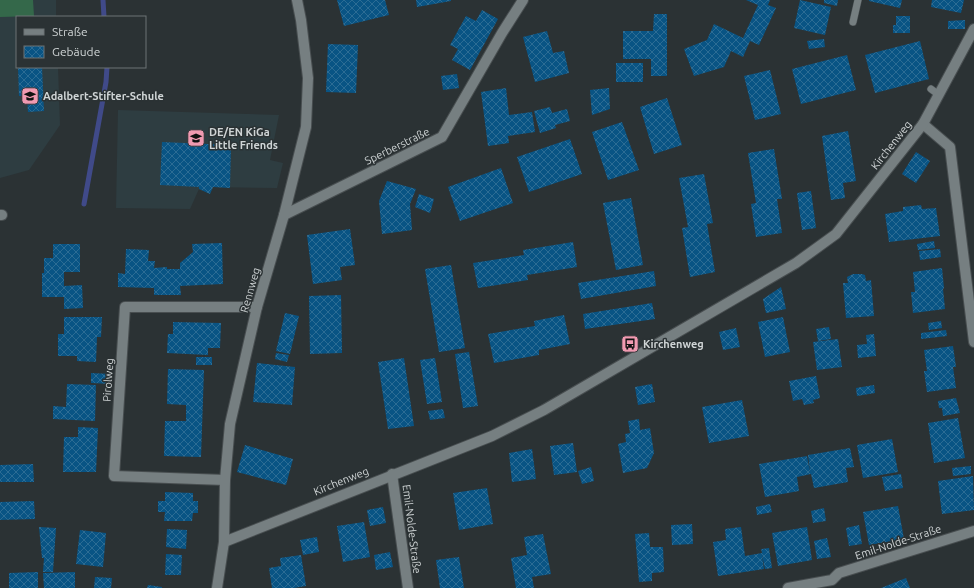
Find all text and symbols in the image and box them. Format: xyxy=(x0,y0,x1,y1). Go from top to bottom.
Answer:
legend xyxy=(16,16,146,68)
text: Straße xyxy=(52,25,88,38)
text: Gebäude xyxy=(52,45,100,58)
school or university icon: Adalbert-Stifter-Schule xyxy=(20,86,40,106)
place label: Adalbert-Stifter-Schule xyxy=(43,90,164,102)
street label: Kirchenweg xyxy=(868,118,914,172)
street label: Sperberstraße xyxy=(363,125,431,167)
place label: DE/EN KiGa Little Friends xyxy=(209,126,278,151)
school or university icon: DE/EN KiGa Little Friends xyxy=(186,128,206,148)
street label: Rennweg xyxy=(238,266,262,314)
bus stop icon: Kirchenweg xyxy=(620,334,640,354)
place label: Kirchenweg xyxy=(643,338,704,350)
street label: Pirolweg xyxy=(100,358,116,402)
street label: Kirchenweg xyxy=(312,464,370,498)
street label: Emil-Nolde-Straße xyxy=(401,484,423,574)
street label: Emil-Nolde-Straße xyxy=(853,522,943,562)

